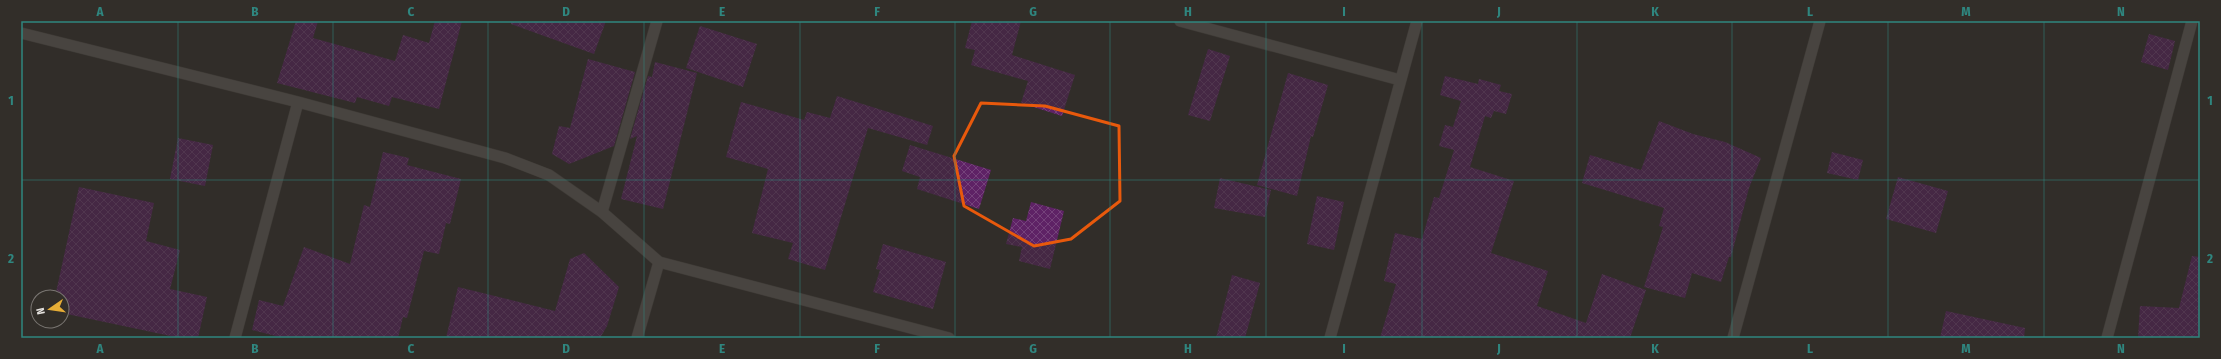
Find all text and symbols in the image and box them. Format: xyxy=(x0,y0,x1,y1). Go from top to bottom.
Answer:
text: A xyxy=(95,4,104,19)
text: B xyxy=(251,4,259,19)
text: C xyxy=(408,4,415,19)
text: D xyxy=(562,4,570,19)
text: E xyxy=(719,4,725,19)
text: F xyxy=(874,4,880,19)
text: G xyxy=(1029,4,1037,19)
text: H xyxy=(1184,4,1192,19)
text: I xyxy=(1342,4,1346,19)
text: J xyxy=(1496,4,1501,19)
text: K xyxy=(1651,4,1659,19)
text: L xyxy=(1807,4,1813,19)
text: M xyxy=(1961,4,1971,19)
text: N xyxy=(2117,4,2125,19)
text: 1 xyxy=(8,93,14,108)
text: 1 xyxy=(2207,93,2213,108)
text: 2 xyxy=(7,251,14,266)
text: 2 xyxy=(2206,251,2213,266)
north arrow xyxy=(30,289,70,329)
text: N xyxy=(34,306,48,316)
text: A xyxy=(95,341,104,356)
text: B xyxy=(251,341,259,356)
text: C xyxy=(408,341,415,356)
text: D xyxy=(562,341,570,356)
text: E xyxy=(719,341,725,356)
text: F xyxy=(874,341,880,356)
text: G xyxy=(1029,341,1037,356)
text: H xyxy=(1184,341,1192,356)
text: I xyxy=(1342,341,1346,356)
text: J xyxy=(1496,341,1501,356)
text: K xyxy=(1651,341,1659,356)
text: L xyxy=(1807,341,1813,356)
text: M xyxy=(1961,341,1971,356)
text: N xyxy=(2117,341,2125,356)

